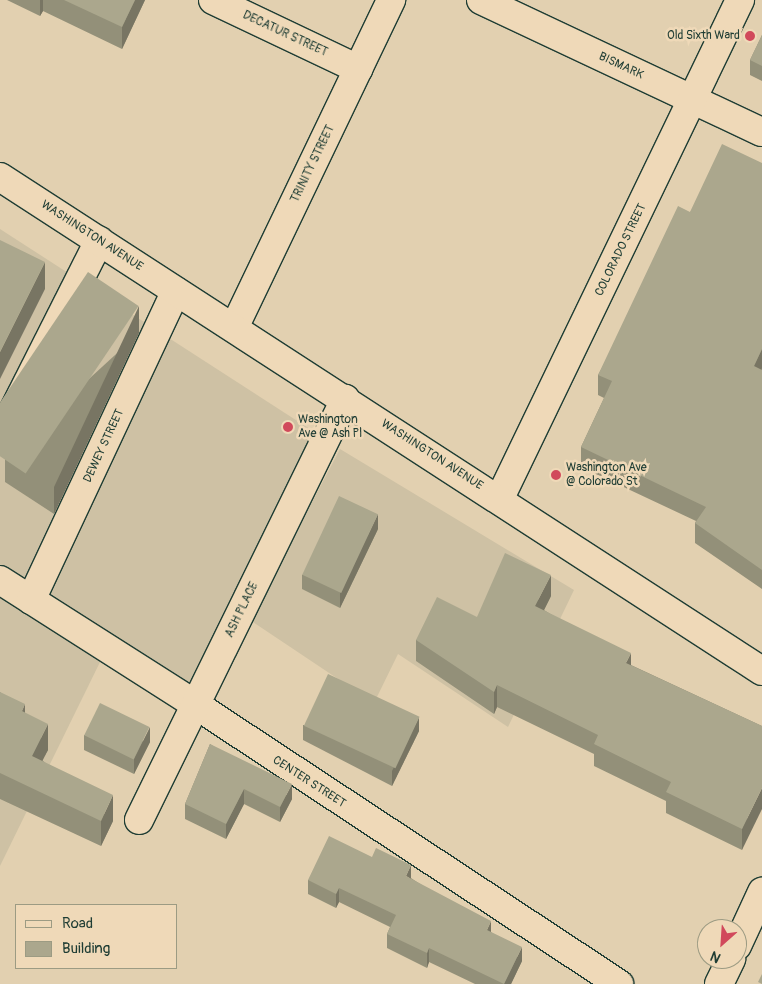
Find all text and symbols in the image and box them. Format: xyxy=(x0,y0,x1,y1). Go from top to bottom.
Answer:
street label: DECATUR STREET xyxy=(240,8,330,60)
place label: Old Sixth Ward xyxy=(667,29,740,43)
marker: Old Sixth Ward xyxy=(744,30,756,42)
street label: BISMARK xyxy=(596,49,646,83)
street label: TRINITY STREET xyxy=(288,123,338,205)
street label: WASHINGTON AVENUE xyxy=(38,198,146,274)
street label: COLORADO STREET xyxy=(592,201,650,299)
street label: DEWEY STREET xyxy=(81,407,127,485)
place label: Washington Ave @ Ash Pl xyxy=(298,413,362,441)
street label: WASHINGTON AVENUE xyxy=(378,417,486,493)
marker: Washington Ave @ Ash Pl xyxy=(282,421,294,433)
place label: Washington Ave @ Colorado St xyxy=(566,461,647,489)
marker: Washington Ave @ Colorado St xyxy=(550,469,562,481)
street label: ASH PLACE xyxy=(222,580,262,640)
street label: CENTER STREET xyxy=(270,753,348,811)
legend xyxy=(15,904,178,969)
text: Road xyxy=(62,914,93,933)
north arrow xyxy=(697,919,747,969)
text: Building xyxy=(62,939,110,958)
text: N xyxy=(708,947,724,967)

